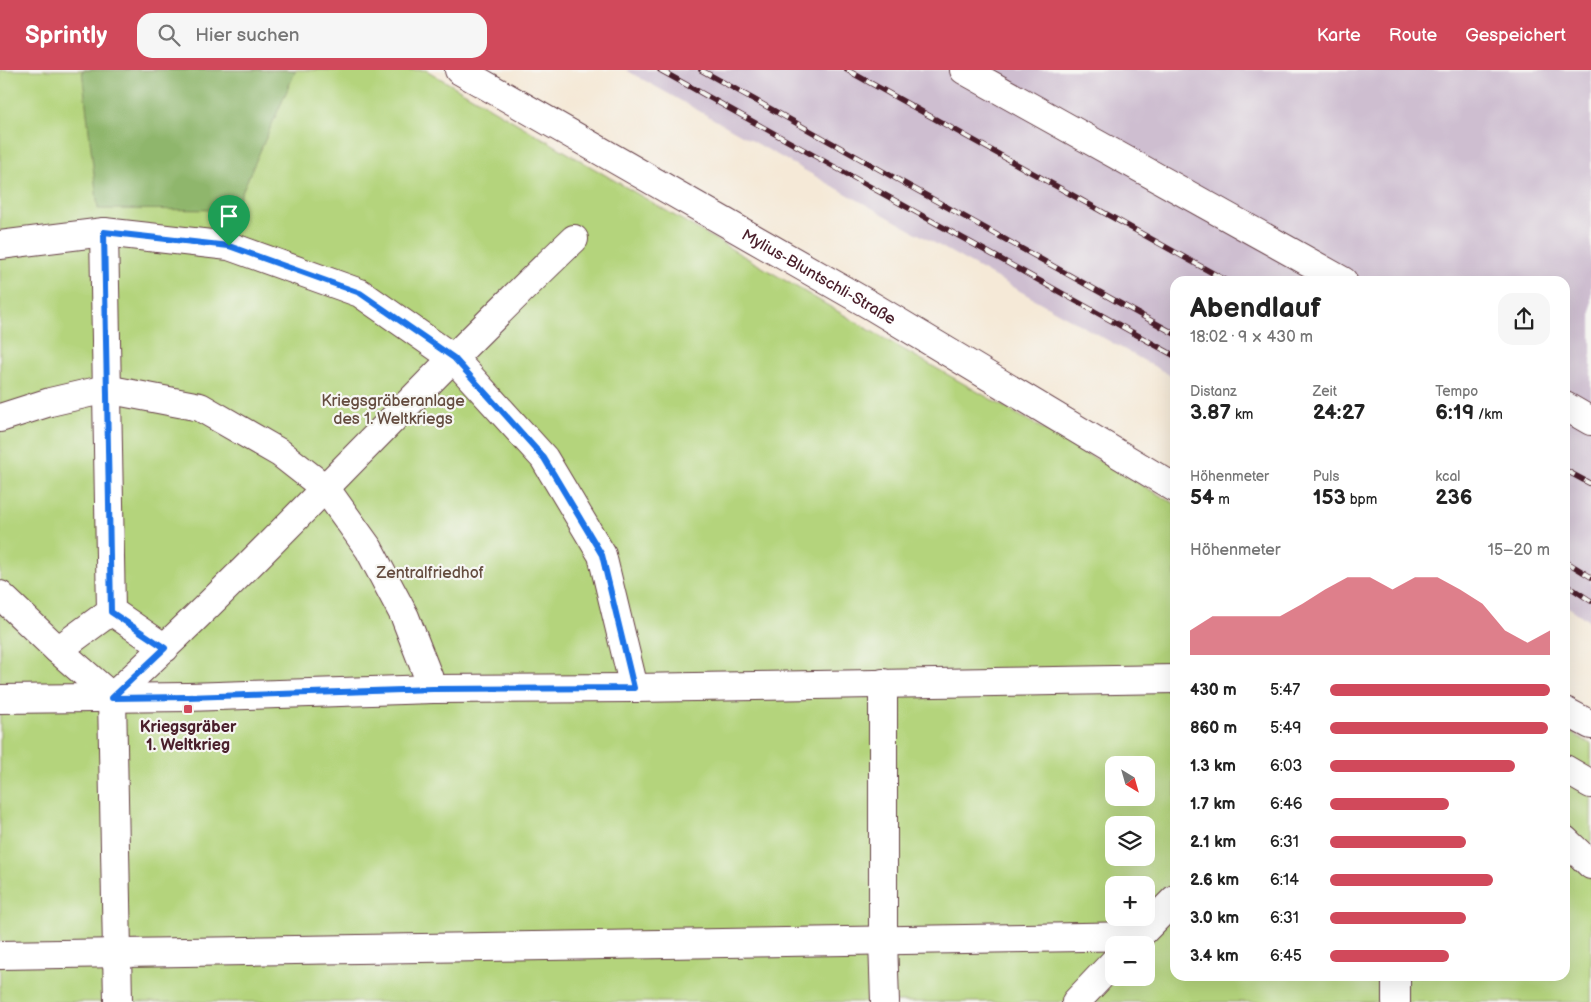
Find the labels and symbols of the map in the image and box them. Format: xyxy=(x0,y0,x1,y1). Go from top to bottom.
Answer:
pin xyxy=(208,195,250,246)
street label: Mylius-Bluntschli-Straße xyxy=(738,226,899,329)
park label: Kriegsgräberanlage des 1. Weltkriegs xyxy=(321,392,465,429)
park label: Zentralfriedhof xyxy=(375,564,484,583)
marker: Kriegsgräber 1. Weltkrieg xyxy=(182,703,194,715)
place label: Kriegsgräber 1. Weltkrieg xyxy=(140,718,237,755)
north arrow xyxy=(1105,756,1155,806)

